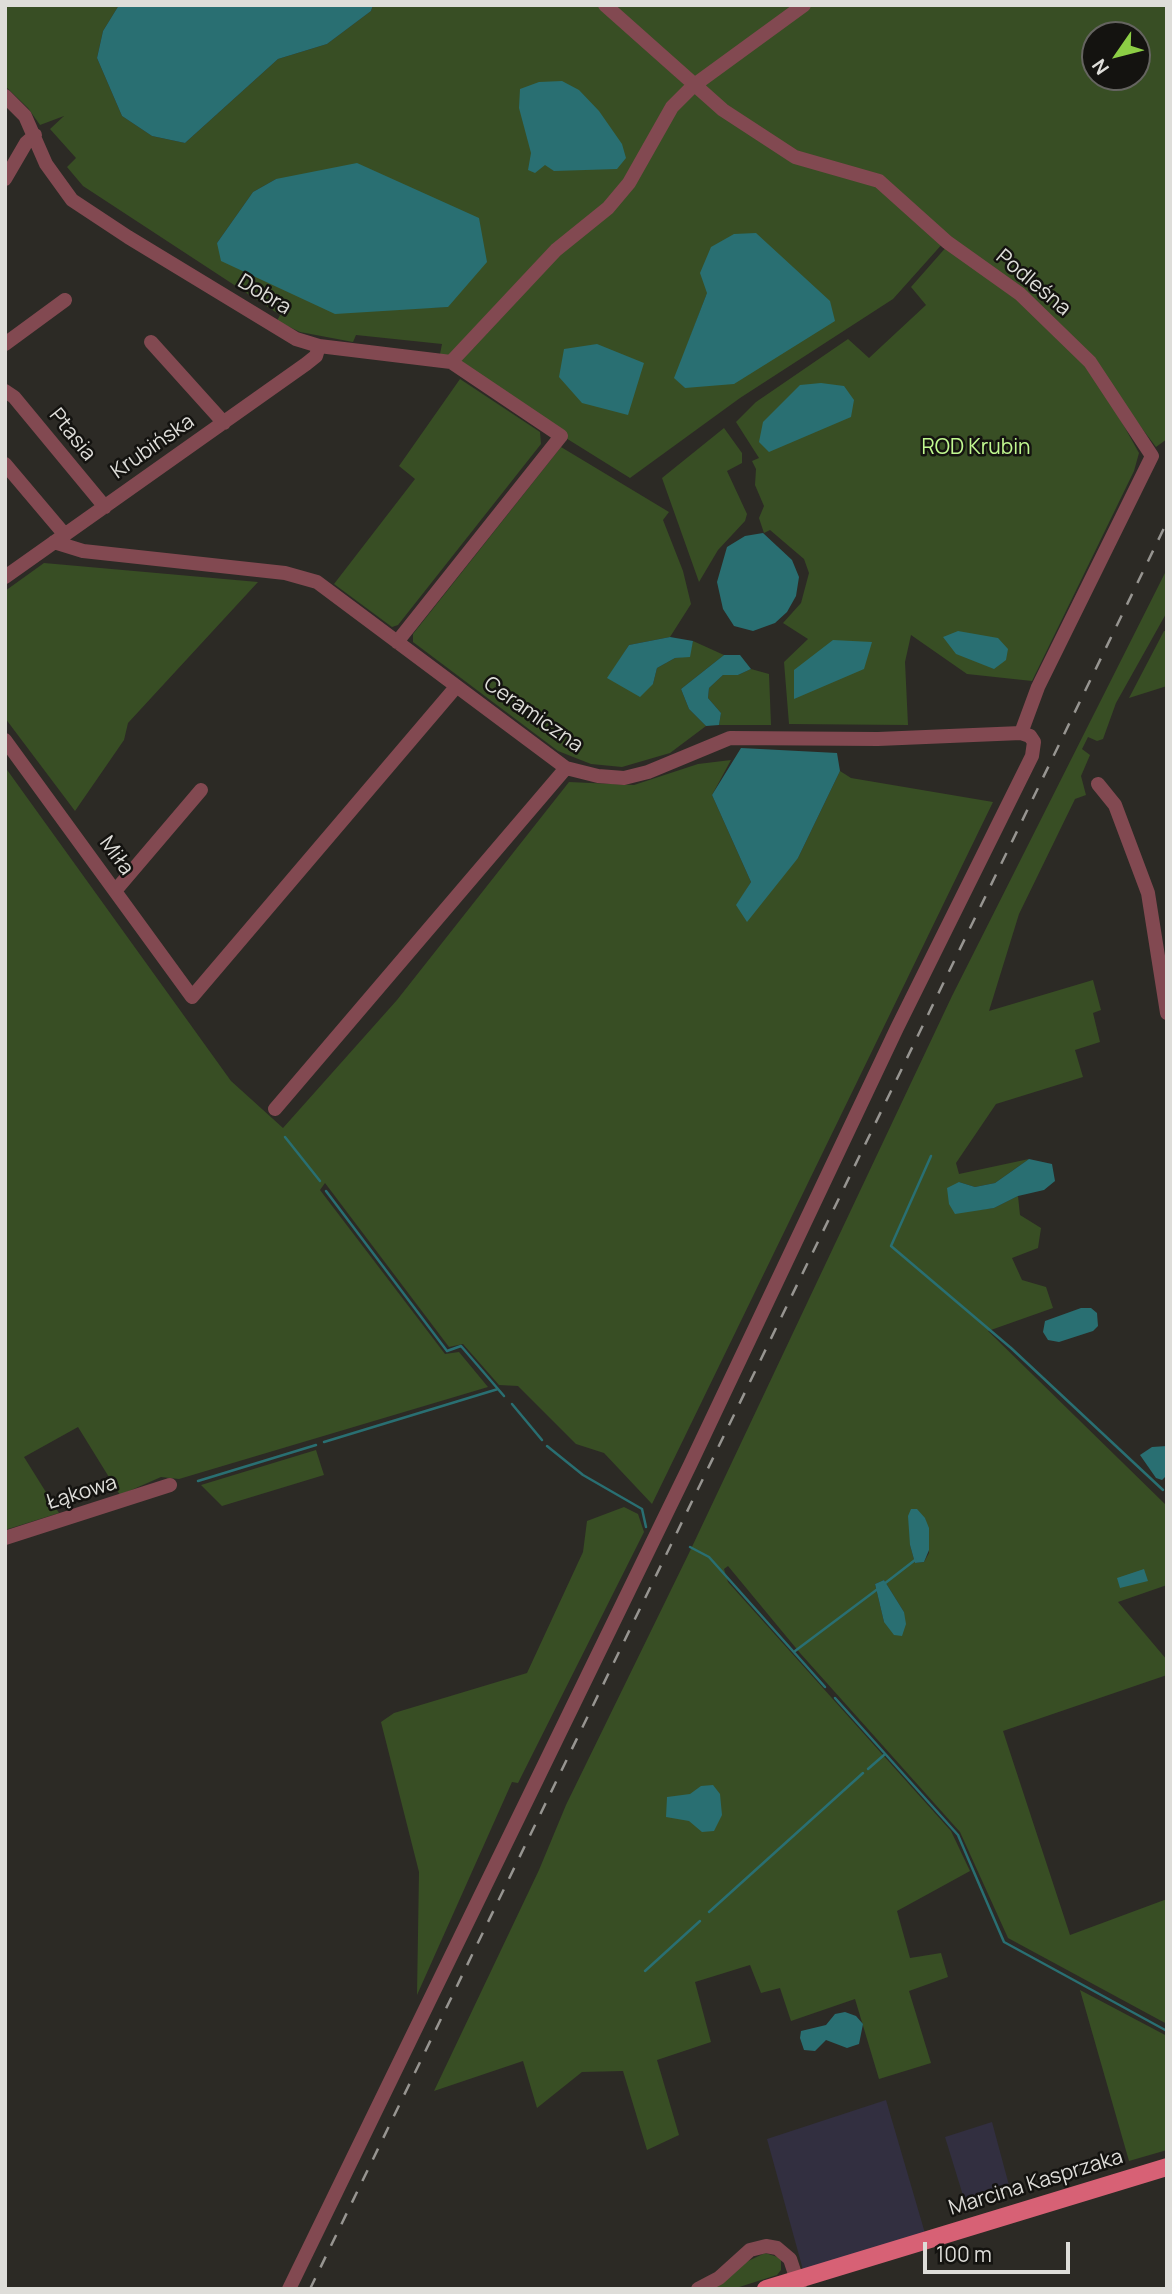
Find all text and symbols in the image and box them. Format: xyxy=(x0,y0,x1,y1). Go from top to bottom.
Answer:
north arrow xyxy=(1081,21,1151,91)
text: N xyxy=(1086,54,1115,80)
street label: Podleśna xyxy=(990,244,1076,322)
street label: Dobra xyxy=(233,269,295,321)
street label: Ptasia xyxy=(43,404,101,466)
street label: Krubińska xyxy=(107,409,199,485)
park label: ROD Krubin xyxy=(921,435,1031,461)
street label: Ceramiczna xyxy=(478,671,588,759)
street label: Miła xyxy=(94,832,138,880)
street label: Łąkowa xyxy=(44,1470,120,1516)
street label: Marcina Kasprzaka xyxy=(946,2145,1126,2221)
scale bar xyxy=(927,2228,1074,2272)
text: 100 m xyxy=(936,2240,992,2268)

